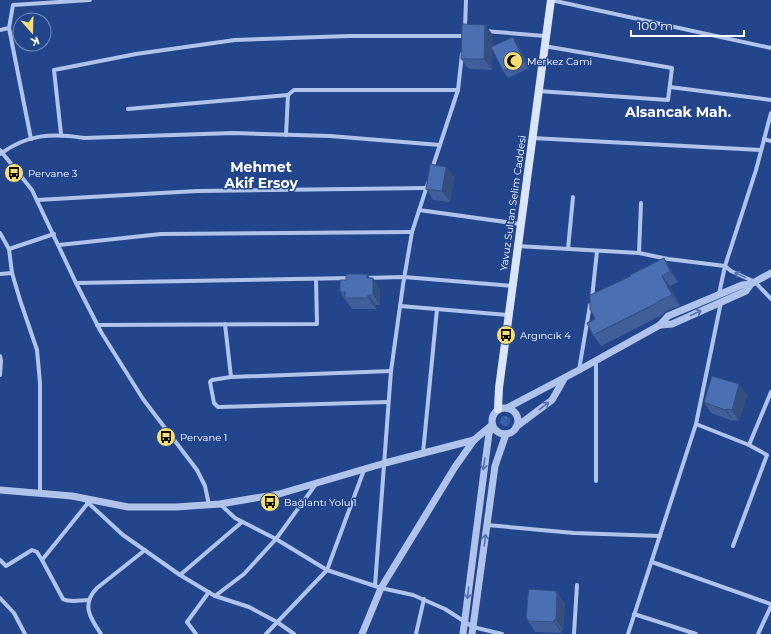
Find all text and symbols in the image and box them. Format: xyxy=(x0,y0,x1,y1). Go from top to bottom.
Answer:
north arrow xyxy=(12,12,52,52)
scale bar xyxy=(631,12,744,38)
text: 100 m xyxy=(637,18,673,33)
text: K xyxy=(28,33,42,50)
mosque icon: Merkez Cami xyxy=(502,50,524,72)
place label: Merkez Cami xyxy=(527,55,592,68)
district label: Alsancak Mah. xyxy=(624,103,731,121)
street label: Yavuz Sultan Selim Caddesi xyxy=(497,134,529,272)
district label: Mehmet Akif Ersoy xyxy=(223,158,298,192)
bus stop icon: Pervane 3 xyxy=(3,162,25,184)
place label: Pervane 3 xyxy=(28,167,78,180)
one-way arrow xyxy=(734,271,746,278)
one-way arrow xyxy=(690,309,702,316)
bus stop icon: Argıncık 4 xyxy=(495,324,517,346)
place label: Argıncık 4 xyxy=(520,329,571,342)
one-way arrow xyxy=(539,402,550,410)
bus stop icon: Pervane 1 xyxy=(155,426,177,448)
place label: Pervane 1 xyxy=(180,431,227,444)
one-way arrow xyxy=(480,457,488,470)
bus stop icon: Bağlantı Yolu 1 xyxy=(259,491,281,513)
place label: Bağlantı Yolu 1 xyxy=(284,496,357,509)
one-way arrow xyxy=(481,534,489,547)
one-way arrow xyxy=(464,586,472,599)

